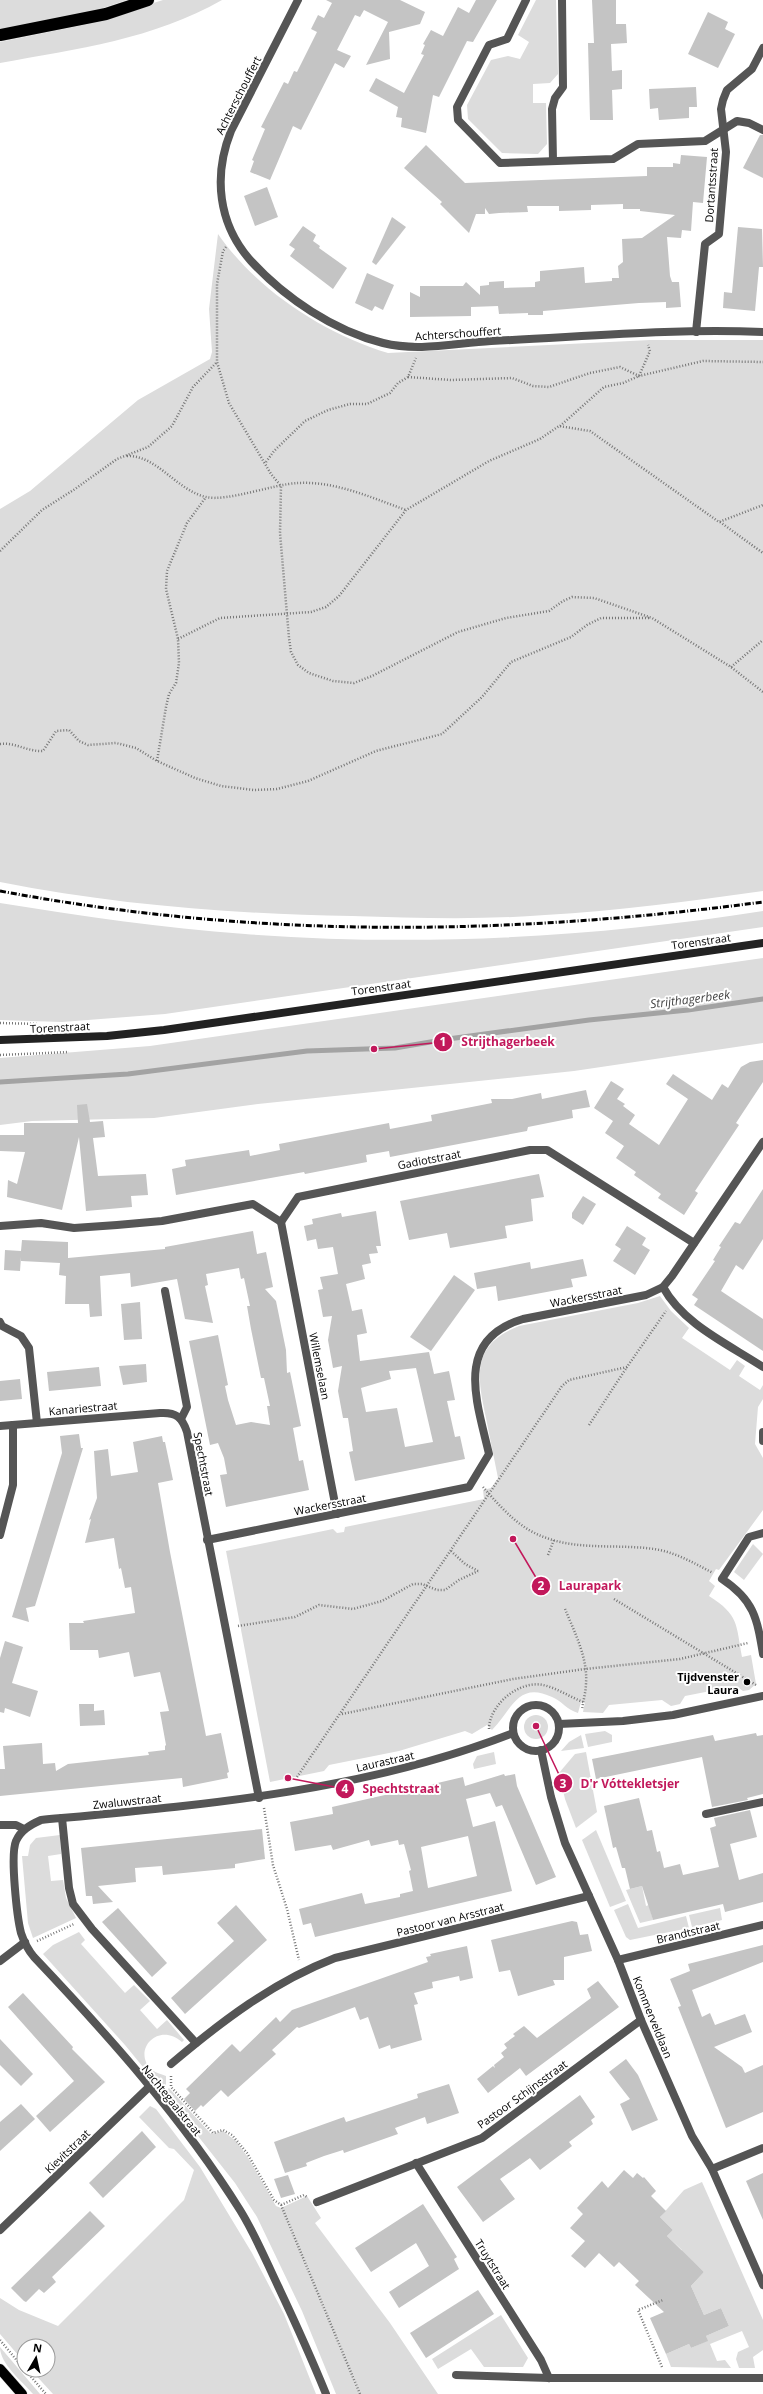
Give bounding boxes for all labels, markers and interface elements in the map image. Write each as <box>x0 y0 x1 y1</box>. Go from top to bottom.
street label: Achterschouffert <box>212 53 264 137</box>
street label: Dortantsstraat <box>701 147 721 223</box>
street label: Achterschouffert <box>414 323 502 343</box>
street label: Torenstraat <box>670 929 732 953</box>
street label: Torenstraat <box>350 975 412 999</box>
water label: Strijthagerbeek <box>649 986 732 1012</box>
street label: Torenstraat <box>30 1018 90 1036</box>
callout: Strijthagerbeek <box>433 1030 563 1054</box>
text: 1 <box>440 1033 446 1050</box>
text: Strijthagerbeek <box>461 1033 555 1050</box>
street label: Gadiotstraat <box>396 1146 462 1172</box>
street label: Wackersstraat <box>549 1282 623 1310</box>
street label: Willemselaan <box>306 1331 334 1401</box>
street label: Kanariestraat <box>48 1398 118 1418</box>
street label: Spechtstraat <box>190 1431 218 1497</box>
street label: Wackersstraat <box>293 1490 367 1518</box>
callout: Laurapark <box>531 1574 629 1598</box>
text: 2 <box>538 1577 545 1594</box>
text: Laurapark <box>559 1577 622 1594</box>
place label: Tijdvenster Laura <box>677 1669 739 1697</box>
marker: Tijdvenster Laura <box>742 1677 752 1687</box>
street label: Laurastraat <box>355 1747 416 1775</box>
callout: D'r Vóttekletsjer <box>553 1771 688 1795</box>
text: 3 <box>560 1775 567 1792</box>
text: D'r Vóttekletsjer <box>581 1775 680 1792</box>
callout: Spechtstraat <box>335 1777 448 1801</box>
text: 4 <box>342 1780 349 1797</box>
text: Spechtstraat <box>363 1780 439 1797</box>
street label: Zwaluwstraat <box>92 1790 162 1812</box>
street label: Pastoor van Arsstraat <box>395 1898 505 1940</box>
street label: Brandtstraat <box>655 1917 721 1947</box>
street label: Kommerveldlaan <box>630 1974 676 2060</box>
street label: Pastoor Schijnsstraat <box>474 2056 570 2132</box>
street label: Nachtegaalstraat <box>139 2061 205 2139</box>
street label: Kievitstraat <box>41 2126 93 2176</box>
street label: Truytstraat <box>472 2236 514 2292</box>
north arrow <box>16 2338 56 2378</box>
text: N <box>32 2340 43 2356</box>

